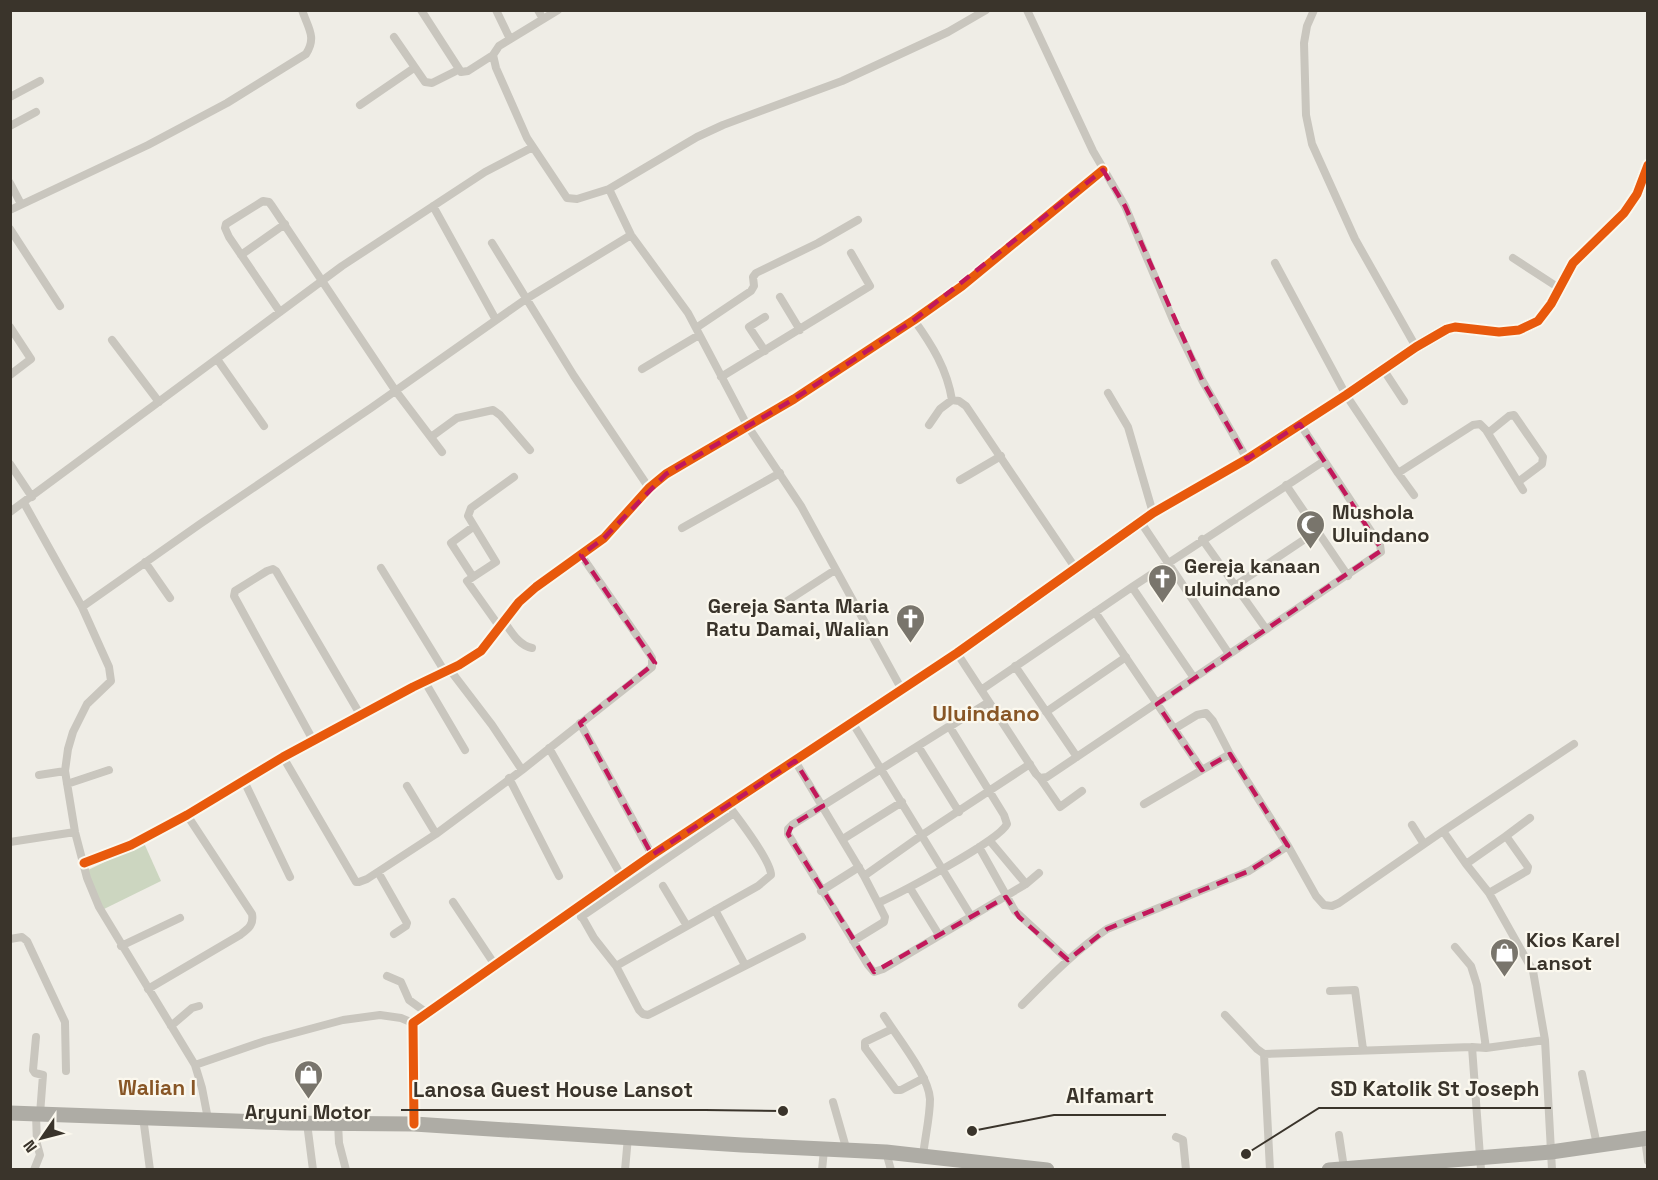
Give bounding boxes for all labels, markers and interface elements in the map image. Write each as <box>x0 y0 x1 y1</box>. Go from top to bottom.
place label: Mushola Uluindano <box>1332 499 1430 548</box>
mosque icon: Mushola Uluindano <box>1295 508 1327 550</box>
place label: Gereja kanaan uluindano <box>1184 553 1320 602</box>
church icon: Gereja kanaan uluindano <box>1147 562 1179 604</box>
place label: Gereja Santa Maria Ratu Damai, Walian <box>706 593 889 642</box>
church icon: Gereja Santa Maria Ratu Damai, Walian <box>894 602 926 644</box>
district label: Uluindano <box>932 699 1040 727</box>
place label: Kios Karel Lansot <box>1526 927 1620 976</box>
shop icon: Kios Karel Lansot <box>1489 936 1521 978</box>
shop icon: Aryuni Motor <box>292 1058 324 1100</box>
callout: SD Katolik St Joseph <box>1319 1069 1551 1108</box>
callout: Lanosa Guest House Lansot <box>401 1071 705 1110</box>
district label: Walian I <box>118 1074 196 1101</box>
text: SD Katolik St Joseph <box>1331 1075 1539 1102</box>
text: Lanosa Guest House Lansot <box>413 1076 693 1103</box>
callout: Alfamart <box>1054 1076 1166 1115</box>
text: Alfamart <box>1066 1082 1154 1109</box>
place label: Aryuni Motor <box>245 1099 371 1125</box>
north arrow <box>12 1108 72 1168</box>
text: N <box>18 1136 42 1157</box>

